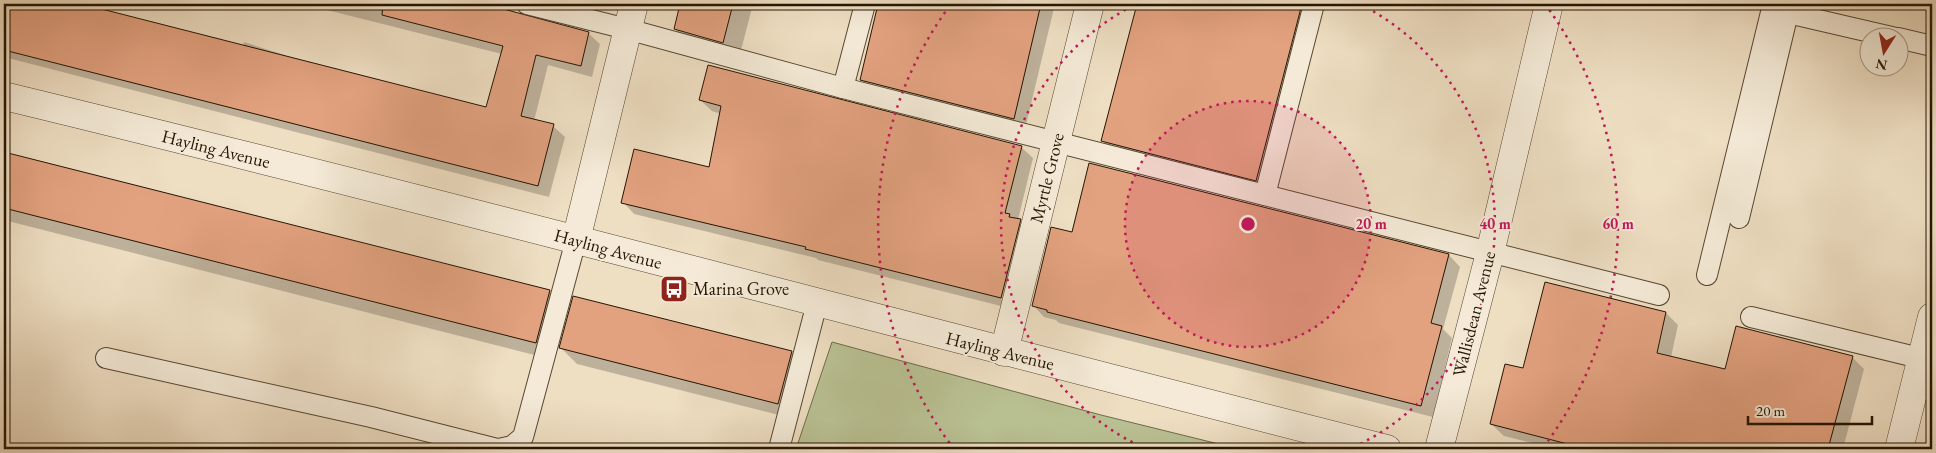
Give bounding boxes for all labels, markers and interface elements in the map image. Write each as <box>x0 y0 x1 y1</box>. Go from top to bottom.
north arrow <box>1858 28 1908 78</box>
text: N <box>1874 55 1889 75</box>
street label: Hayling Avenue <box>160 124 273 173</box>
street label: Myrtle Grove <box>1024 130 1069 225</box>
text: 20 m <box>1355 214 1387 233</box>
text: 40 m <box>1479 214 1511 233</box>
text: 60 m <box>1602 214 1634 233</box>
centre of rings <box>1239 215 1257 233</box>
street label: Hayling Avenue <box>552 223 665 274</box>
street label: Wallisdean Avenue <box>1447 249 1500 379</box>
bus stop icon: Marina Grove <box>659 274 689 304</box>
place label: Marina Grove <box>693 277 789 300</box>
street label: Hayling Avenue <box>944 326 1057 375</box>
scale bar <box>1748 393 1872 425</box>
text: 20 m <box>1756 401 1785 420</box>

